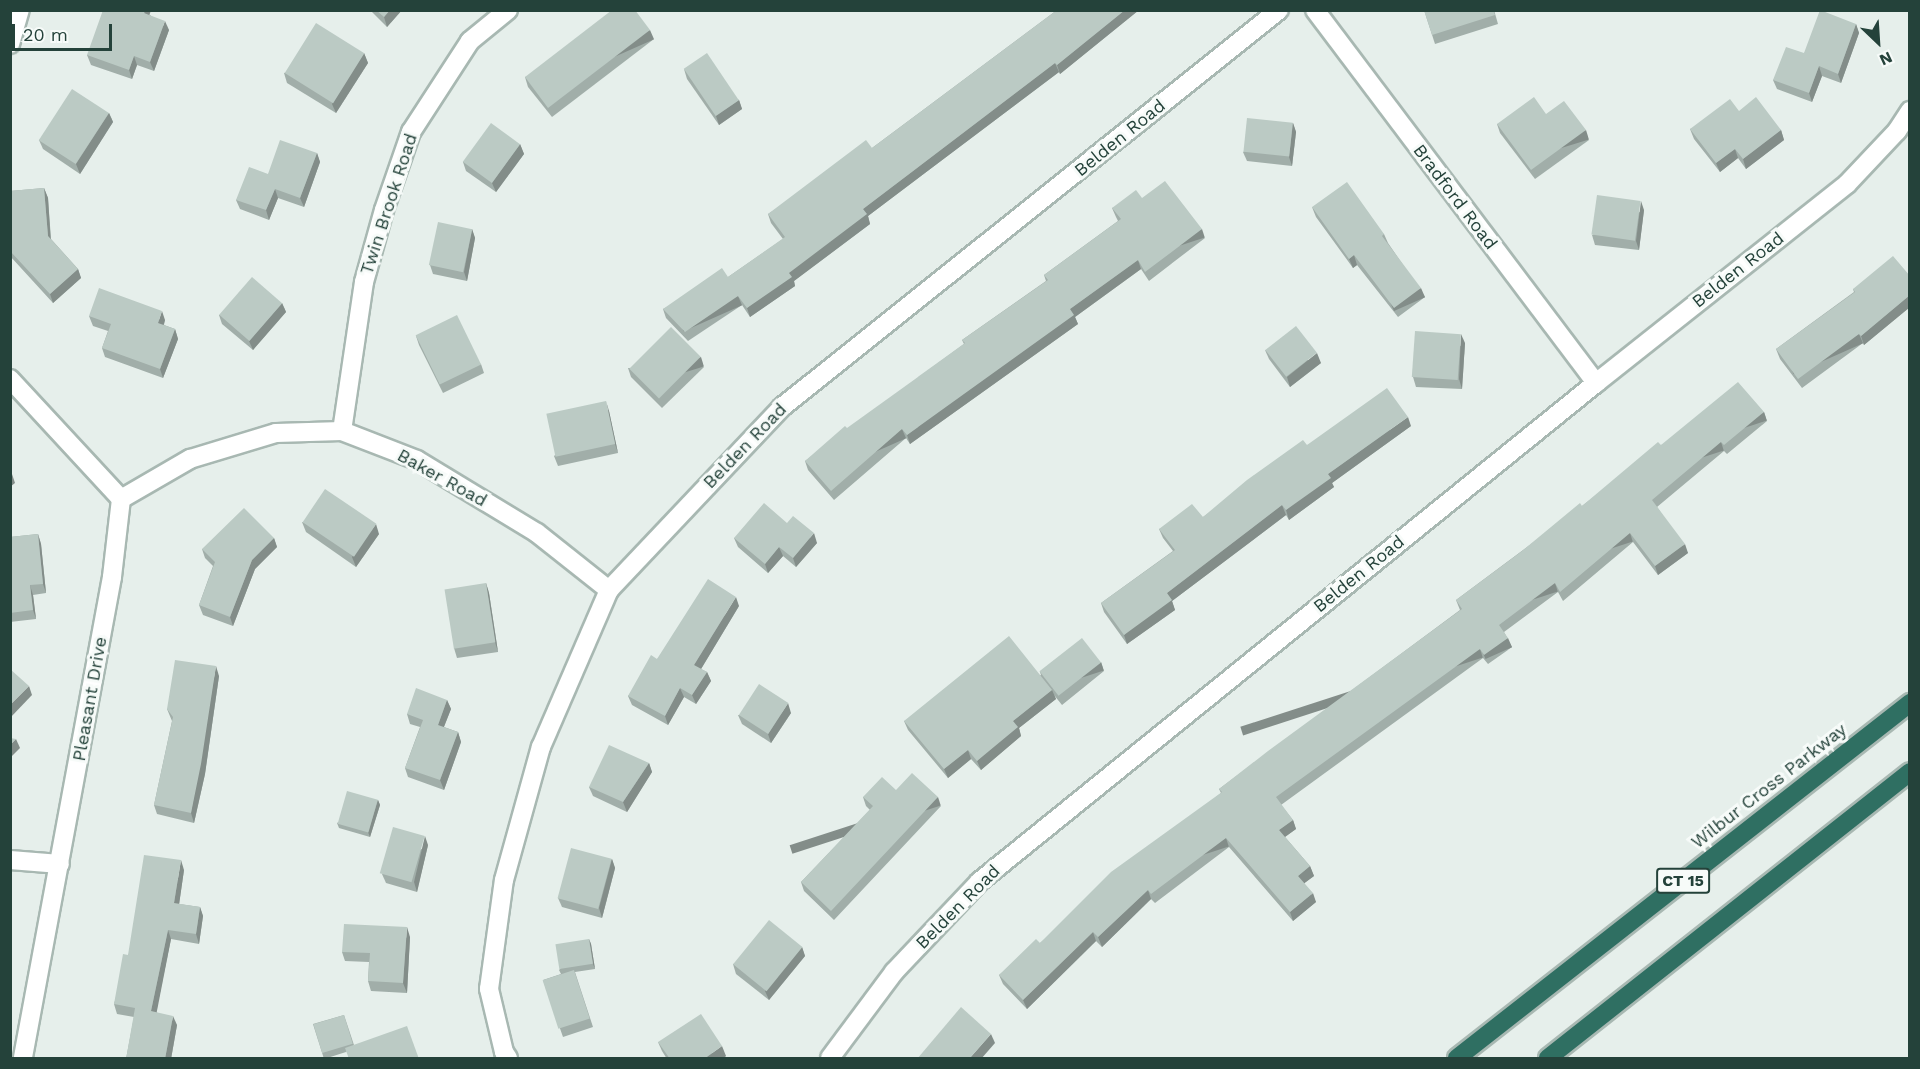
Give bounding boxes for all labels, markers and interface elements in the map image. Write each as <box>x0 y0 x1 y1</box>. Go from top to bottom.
scale bar <box>15 12 116 50</box>
north arrow <box>1848 12 1908 72</box>
text: 20 m <box>23 24 68 45</box>
text: N <box>1876 48 1895 70</box>
street label: Belden Road <box>1070 95 1170 181</box>
street label: Twin Brook Road <box>356 131 422 277</box>
street label: Bradford Road <box>1408 140 1502 254</box>
street label: Belden Road <box>1688 227 1788 313</box>
street label: Belden Road <box>699 399 791 493</box>
street label: Baker Road <box>393 444 491 512</box>
street label: Belden Road <box>1309 531 1409 617</box>
street label: Pleasant Drive <box>68 635 112 763</box>
street label: Wilbur Cross Parkway <box>1687 719 1851 853</box>
street label: Belden Road <box>911 860 1005 954</box>
road number: CT 15 <box>1654 868 1712 894</box>

